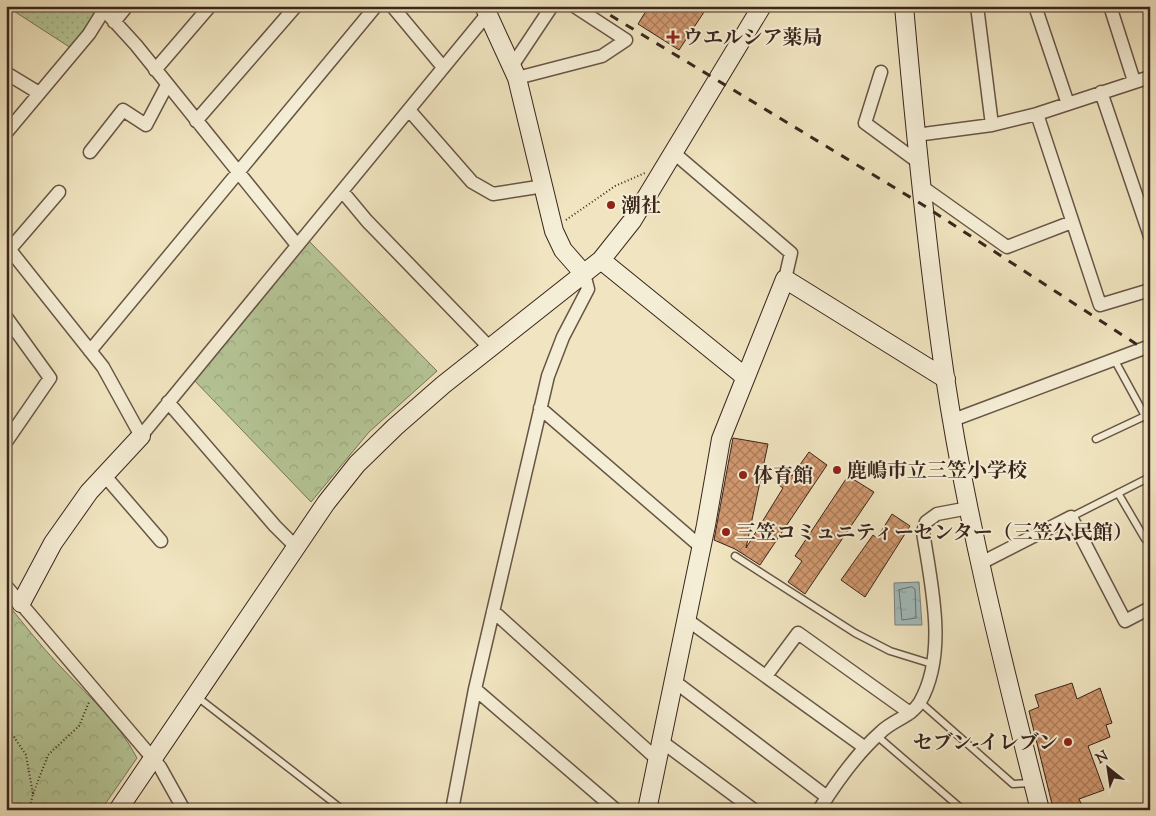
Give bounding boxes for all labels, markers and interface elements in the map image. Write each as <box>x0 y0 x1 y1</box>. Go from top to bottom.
place label: ウエルシア薬局 <box>683 25 823 54</box>
marker: ウエルシア薬局 <box>667 31 679 43</box>
place label: 潮社 <box>621 193 661 222</box>
marker: 潮社 <box>605 199 617 211</box>
place label: 鹿嶋市立三笠小学校 <box>847 458 1027 487</box>
place label: 体育館 <box>753 463 813 492</box>
marker: 鹿嶋市立三笠小学校 <box>831 464 843 476</box>
marker: 体育館 <box>737 469 749 481</box>
place label: 三笠コミュニティーセンター（三笠公民館） <box>736 520 1133 549</box>
marker: 三笠コミュニティーセンター（三笠公民館） <box>720 526 732 538</box>
place label: セブン-イレブン <box>913 730 1058 759</box>
marker: セブン-イレブン <box>1062 736 1074 748</box>
north arrow <box>1084 744 1134 794</box>
text: N <box>1093 747 1112 770</box>

